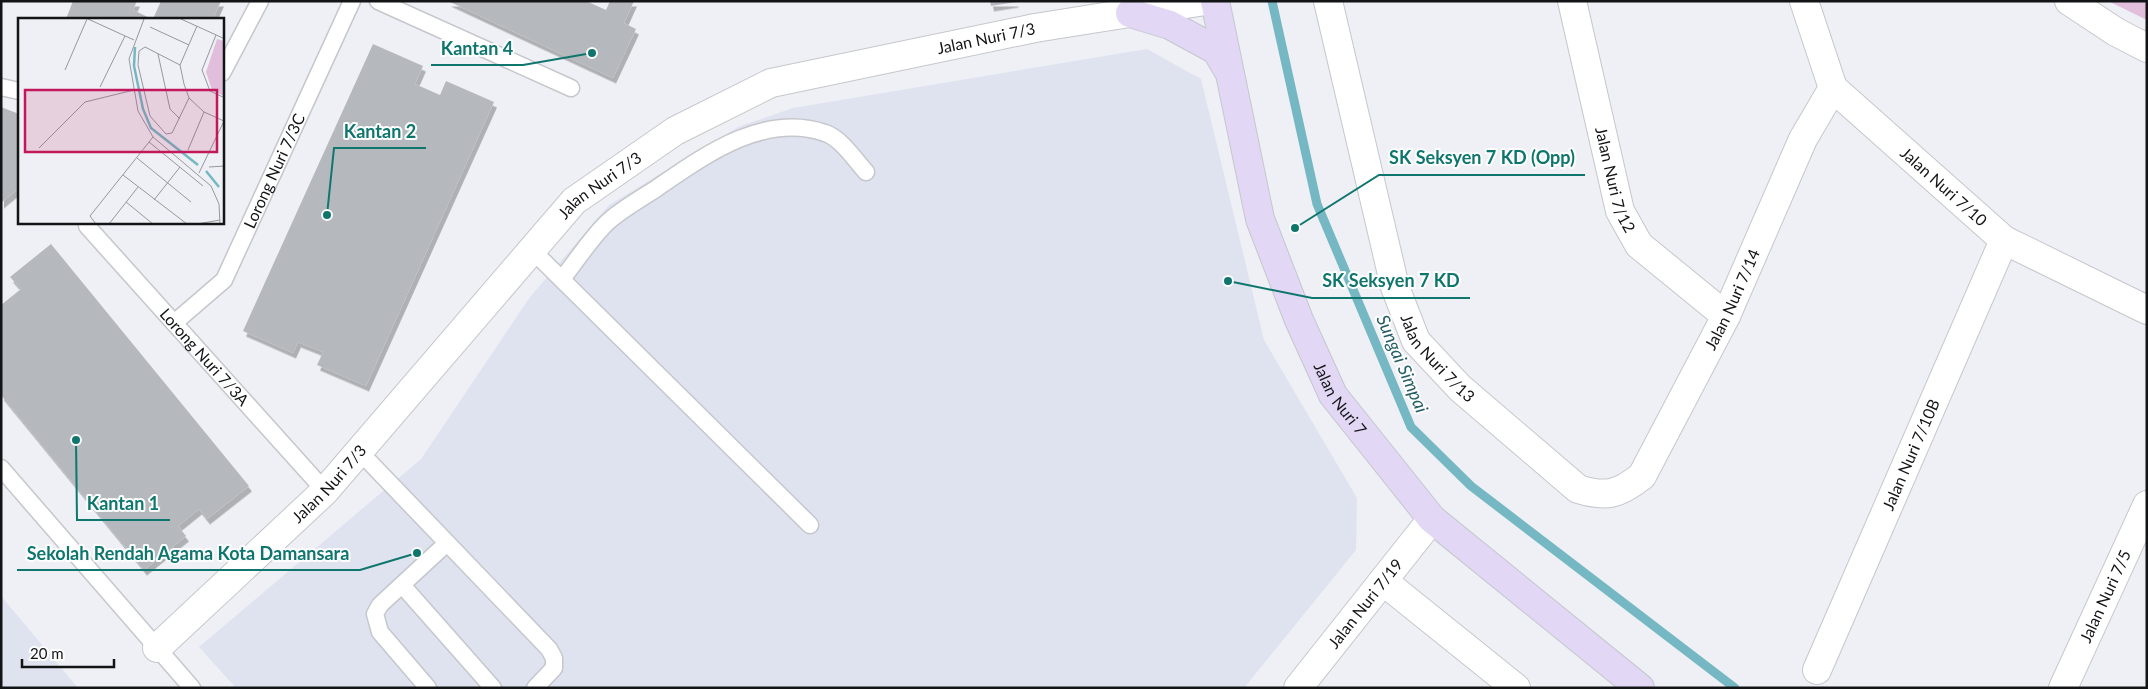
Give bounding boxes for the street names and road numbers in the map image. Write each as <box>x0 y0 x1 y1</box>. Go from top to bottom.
street label: Jalan Nuri 7/3 <box>935 18 1037 57</box>
street label: Lorong Nuri 7/3C <box>239 110 308 231</box>
street label: Jalan Nuri 7/12 <box>1592 125 1640 236</box>
street label: Jalan Nuri 7/10 <box>1897 143 1991 229</box>
street label: Jalan Nuri 7/3 <box>553 147 645 222</box>
street label: Jalan Nuri 7/14 <box>1700 246 1763 353</box>
street label: Lorong Nuri 7/3A <box>156 304 254 409</box>
street label: Jalan Nuri 7/13 <box>1397 311 1479 406</box>
street label: Jalan Nuri 7 <box>1310 359 1371 438</box>
street label: Jalan Nuri 7/10B <box>1878 396 1943 513</box>
street label: Jalan Nuri 7/3 <box>288 441 370 526</box>
street label: Jalan Nuri 7/5 <box>2075 547 2134 645</box>
street label: Jalan Nuri 7/19 <box>1323 554 1406 652</box>

